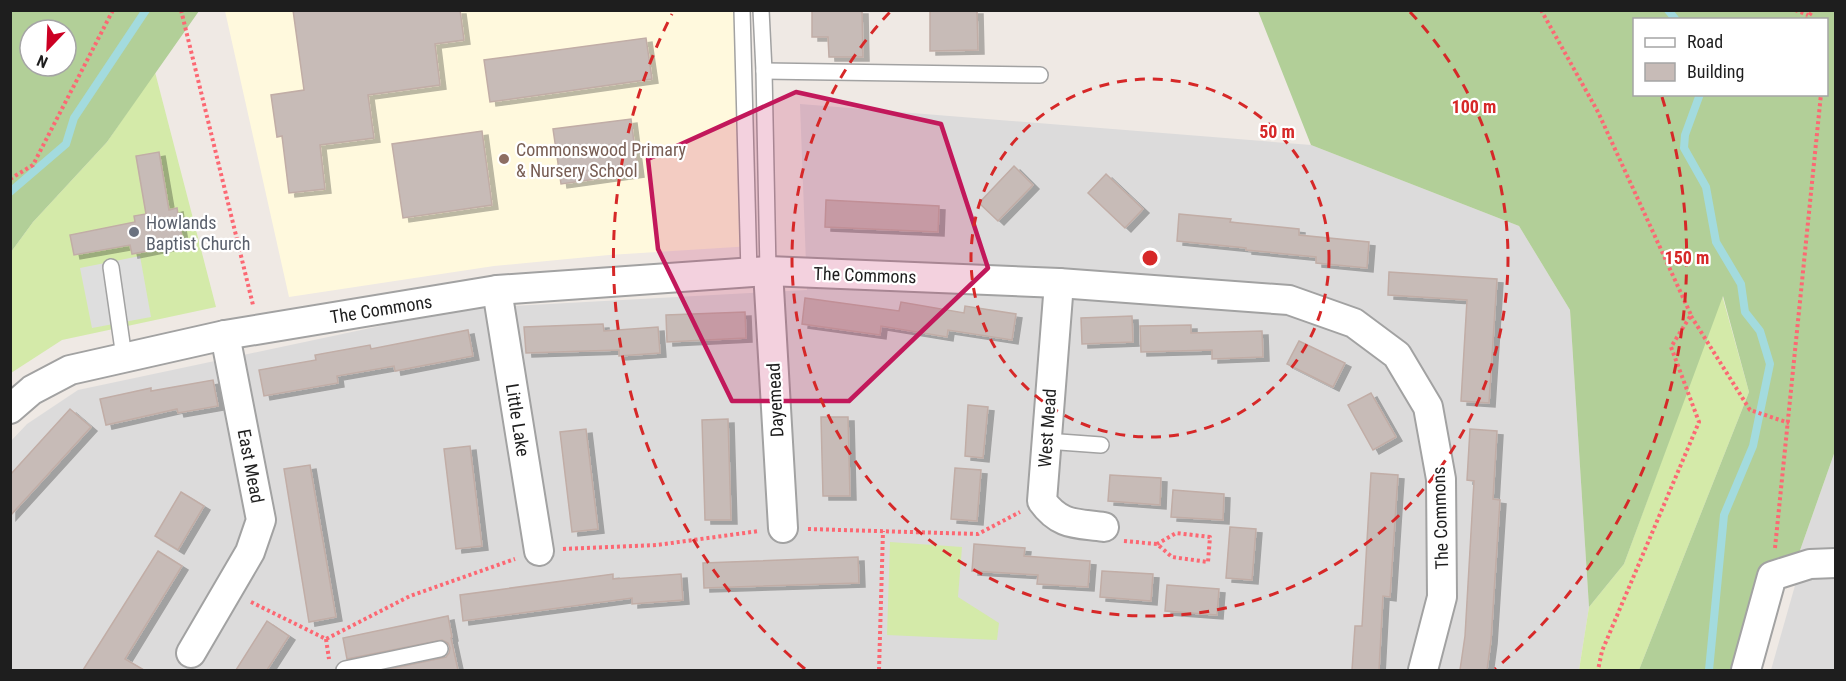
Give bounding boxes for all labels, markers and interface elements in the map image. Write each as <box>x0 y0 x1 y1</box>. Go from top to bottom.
north arrow <box>18 18 78 78</box>
legend <box>1633 18 1828 96</box>
text: Road <box>1687 31 1723 52</box>
text: N <box>34 51 51 72</box>
text: Building <box>1687 61 1744 82</box>
text: 100 m <box>1452 96 1496 117</box>
text: 50 m <box>1259 121 1295 142</box>
place label: Commonswood Primary & Nursery School <box>516 139 687 181</box>
marker: Commonswood Primary & Nursery School <box>497 152 511 166</box>
place label: Howlands Baptist Church <box>146 212 250 254</box>
marker: Howlands Baptist Church <box>127 225 141 239</box>
text: 150 m <box>1665 247 1709 268</box>
centre of rings <box>1140 248 1160 268</box>
street label: The Commons <box>813 263 917 287</box>
street label: The Commons <box>329 291 433 327</box>
street label: Dayemead <box>763 362 787 438</box>
street label: Little Lake <box>502 382 534 458</box>
street label: West Mead <box>1034 388 1060 468</box>
street label: East Mead <box>234 427 268 505</box>
street label: The Commons <box>1428 466 1452 570</box>

